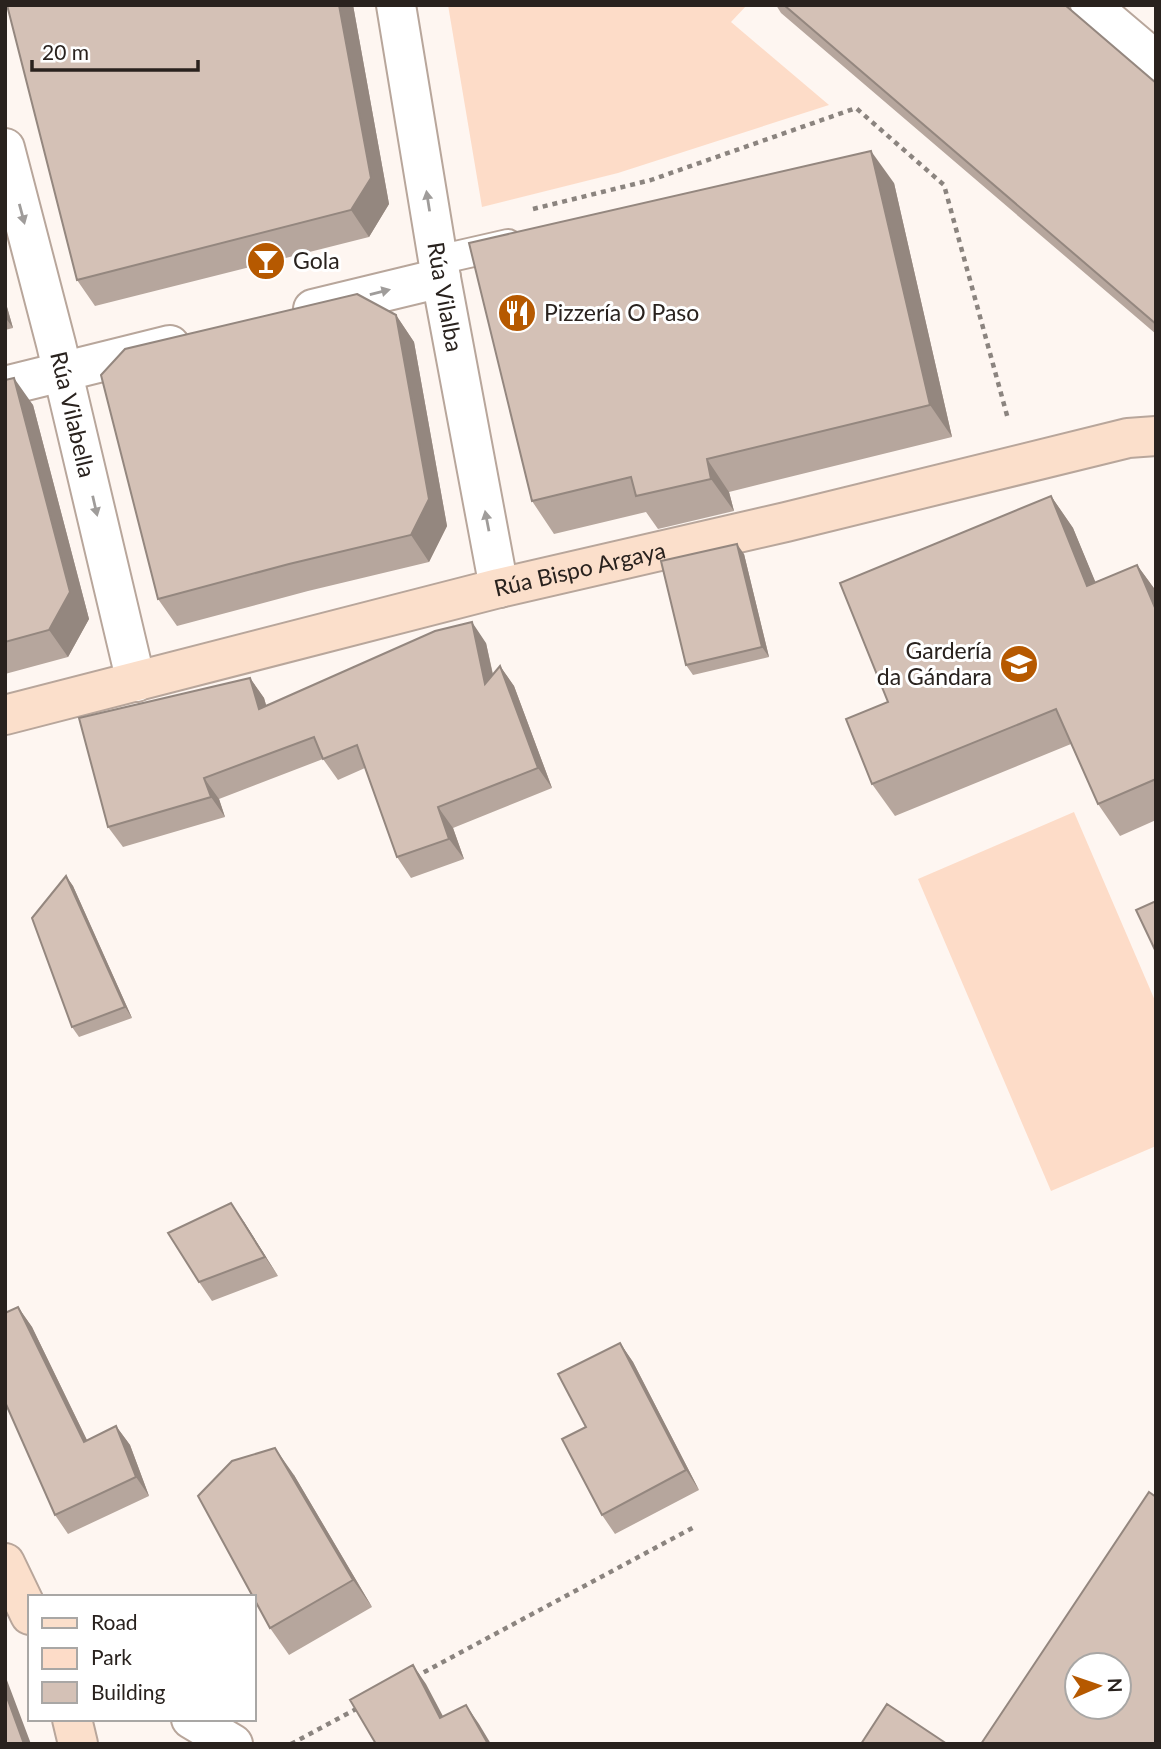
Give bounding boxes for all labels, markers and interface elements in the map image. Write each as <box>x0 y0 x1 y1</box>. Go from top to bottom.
scale bar <box>32 28 198 72</box>
text: 20 m <box>42 39 89 64</box>
one-way arrow <box>422 189 433 211</box>
one-way arrow <box>17 203 28 225</box>
bar icon: Gola <box>245 240 287 282</box>
street label: Rúa Vilalba <box>422 240 470 354</box>
place label: Gola <box>293 246 340 274</box>
one-way arrow <box>370 286 392 297</box>
restaurant icon: Pizzería O Paso <box>496 292 538 334</box>
place label: Pizzería O Paso <box>544 298 699 326</box>
street label: Rúa Vilabella <box>45 348 102 480</box>
one-way arrow <box>90 495 101 517</box>
one-way arrow <box>481 510 492 532</box>
street label: Rúa Bispo Argaya <box>491 535 668 602</box>
place label: Gardería da Gándara <box>877 636 992 690</box>
school or university icon: Gardería da Gándara <box>998 643 1040 685</box>
legend <box>28 1595 256 1721</box>
text: Road <box>91 1609 138 1634</box>
text: Park <box>91 1644 132 1669</box>
north arrow <box>1063 1651 1133 1721</box>
text: N <box>1104 1678 1127 1693</box>
text: Building <box>91 1679 166 1704</box>

